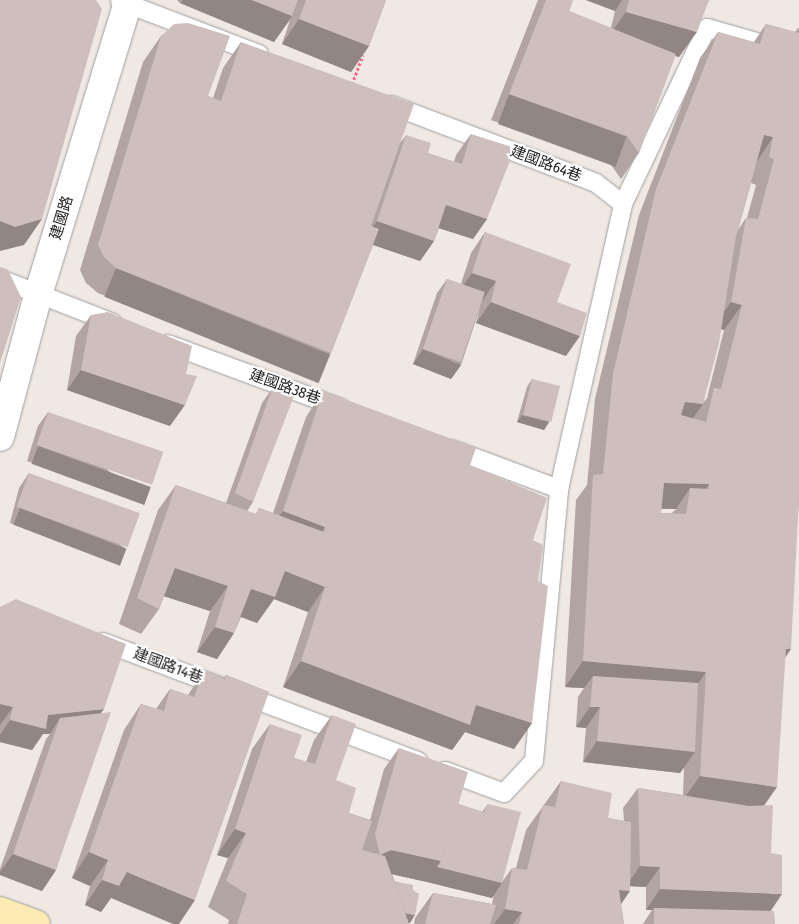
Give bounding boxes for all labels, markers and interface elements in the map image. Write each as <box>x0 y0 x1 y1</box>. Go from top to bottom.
street label: 建國路64巷 <box>508 142 584 186</box>
street label: 建國路 <box>47 194 77 242</box>
street label: 建國路38巷 <box>247 366 323 408</box>
street label: 建國路14巷 <box>131 644 205 688</box>

